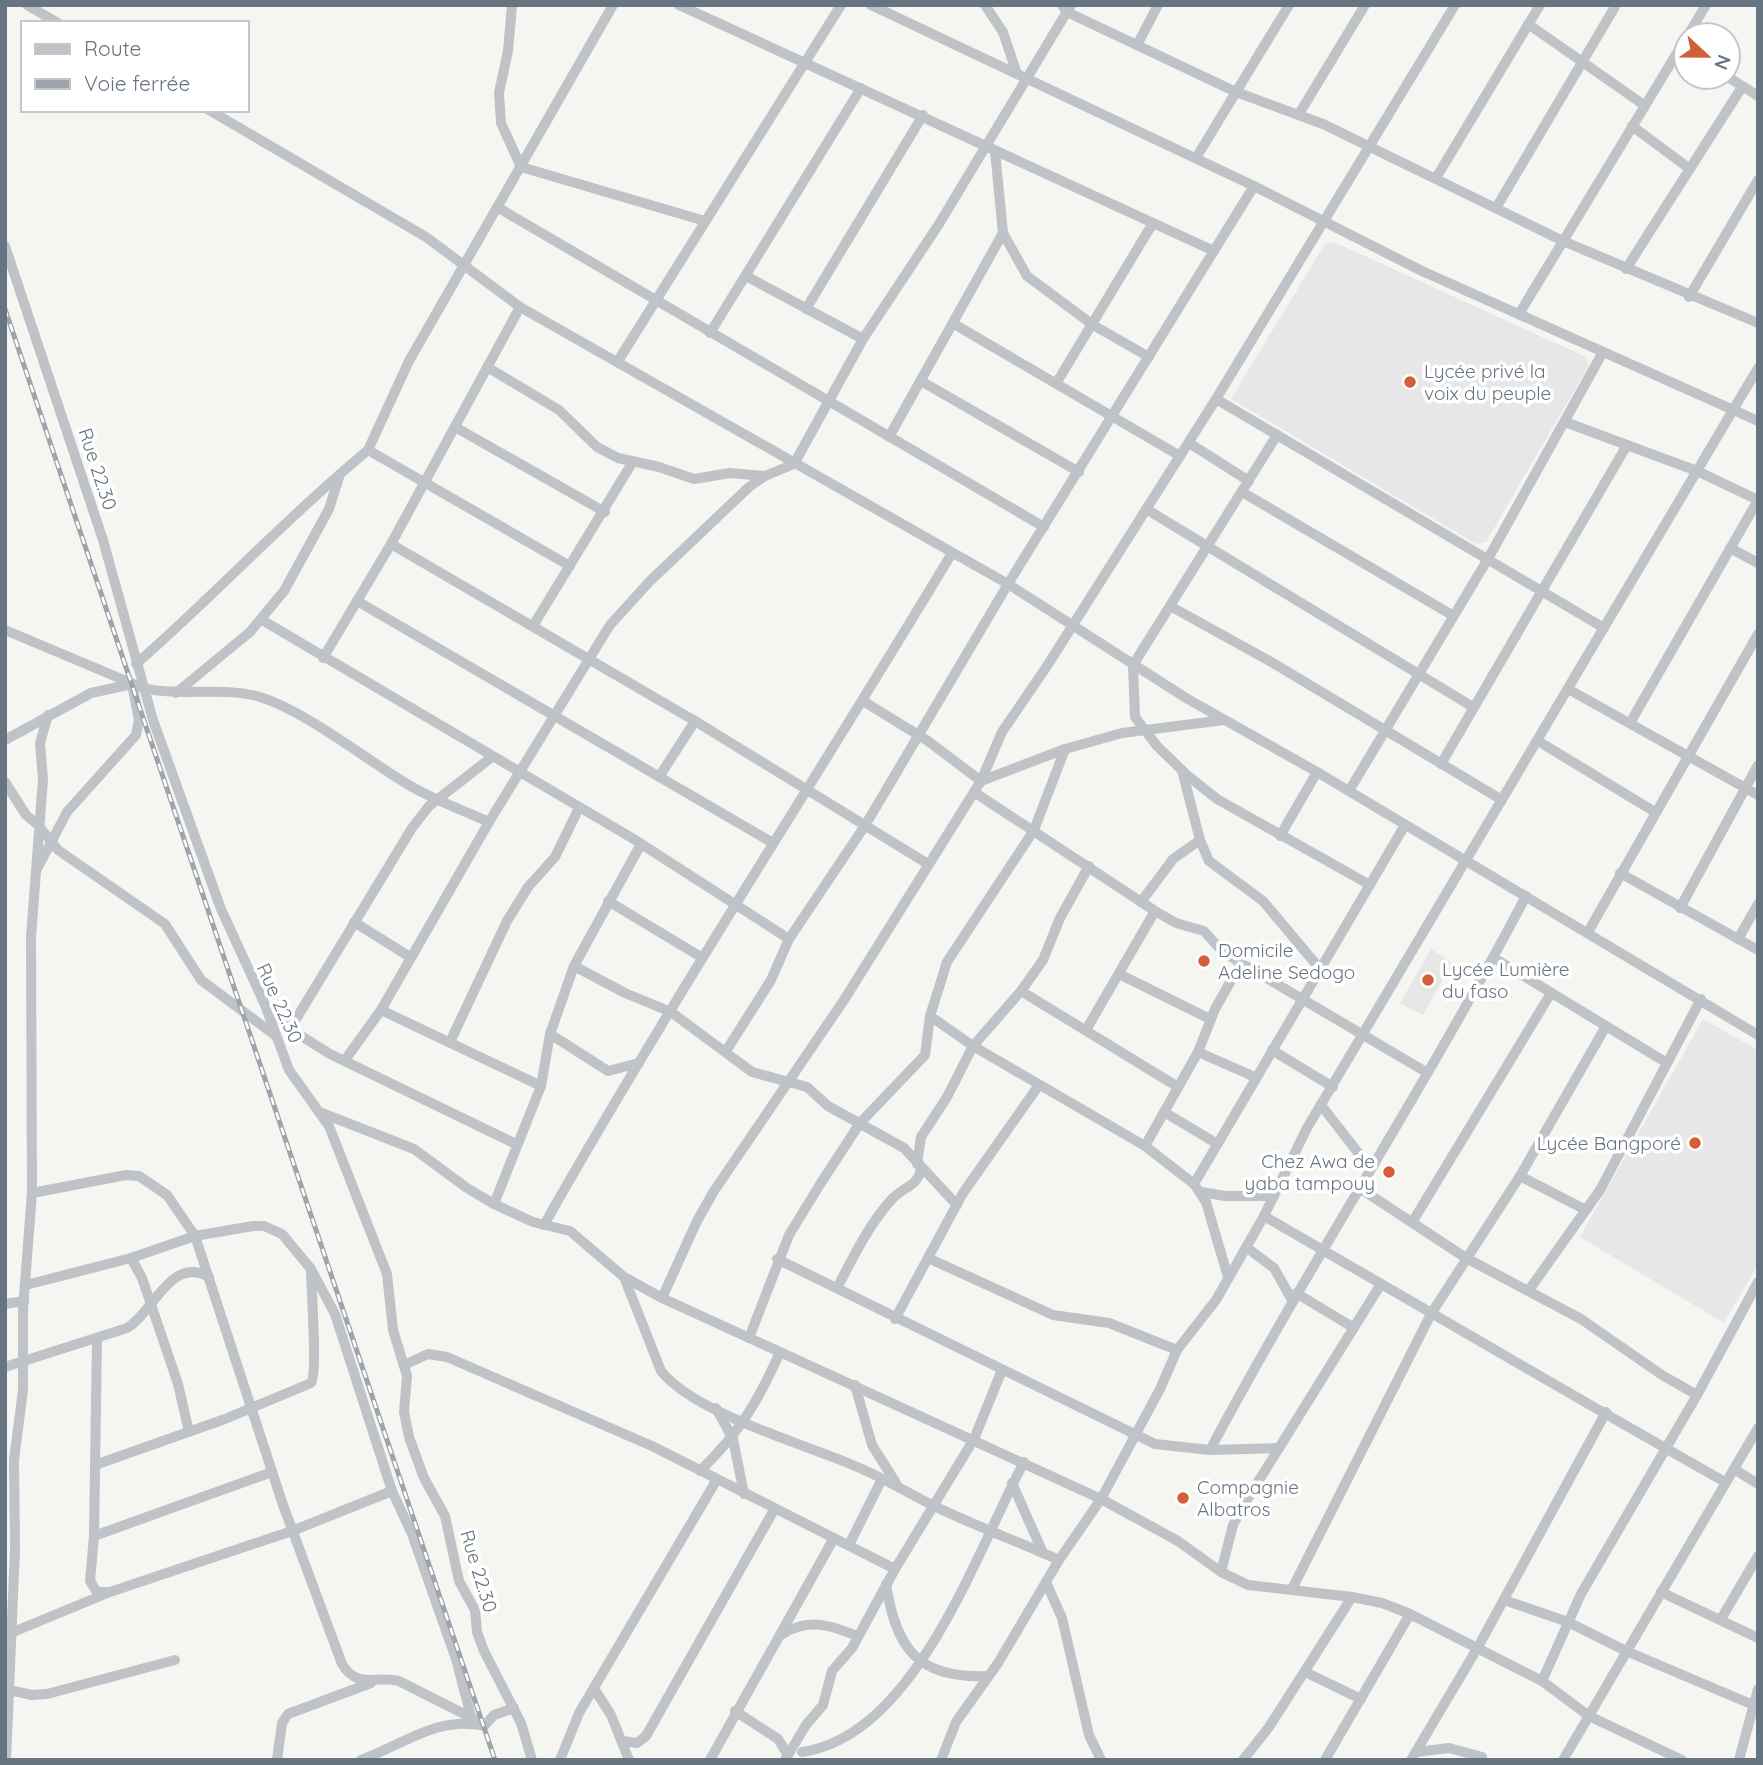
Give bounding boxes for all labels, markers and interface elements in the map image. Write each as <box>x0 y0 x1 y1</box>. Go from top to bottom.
legend <box>21 21 248 112</box>
north arrow <box>1672 21 1742 91</box>
text: Route <box>84 35 141 61</box>
text: N <box>1709 51 1737 73</box>
text: Voie ferrée <box>84 70 190 96</box>
place label: Lycée privé la voix du peuple <box>1424 359 1551 405</box>
marker: Lycée privé la voix du peuple <box>1402 374 1418 390</box>
street label: Rue 22.30 <box>73 425 123 513</box>
place label: Domicile Adeline Sedogo <box>1218 938 1355 984</box>
marker: Domicile Adeline Sedogo <box>1196 953 1212 969</box>
place label: Lycée Lumière du faso <box>1442 957 1570 1003</box>
street label: Rue 22.30 <box>252 959 308 1047</box>
marker: Lycée Lumière du faso <box>1420 972 1436 988</box>
place label: Lycée Bangporé <box>1537 1131 1681 1155</box>
marker: Lycée Bangporé <box>1687 1135 1703 1151</box>
place label: Chez Awa de yaba tampouy <box>1245 1149 1375 1195</box>
marker: Chez Awa de yaba tampouy <box>1381 1164 1397 1180</box>
place label: Compagnie Albatros <box>1197 1475 1299 1521</box>
marker: Compagnie Albatros <box>1175 1490 1191 1506</box>
street label: Rue 22.30 <box>455 1527 503 1615</box>

